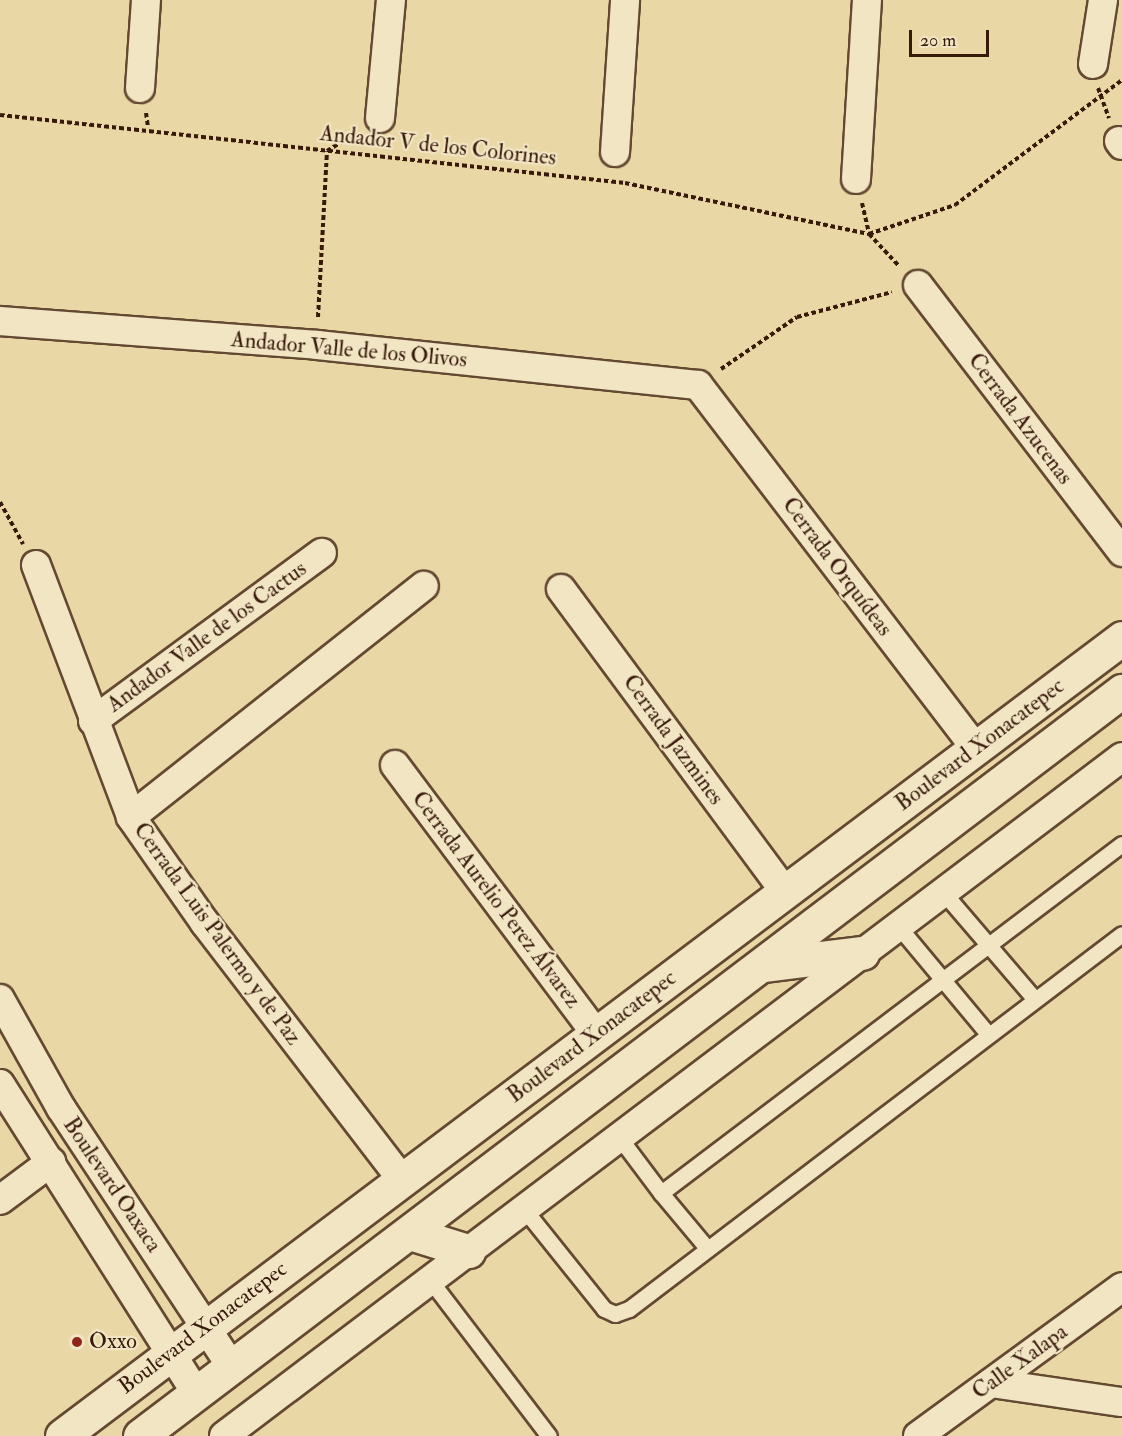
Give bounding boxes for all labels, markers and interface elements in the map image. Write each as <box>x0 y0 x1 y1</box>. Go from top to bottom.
scale bar <box>912 18 992 56</box>
text: 20 m <box>920 29 956 52</box>
street label: Andador V de los Colorines <box>319 120 557 172</box>
street label: Andador Valle de los Olivos <box>230 327 468 373</box>
street label: Cerrada Azucenas <box>962 348 1078 490</box>
street label: Cerrada Orquídeas <box>776 493 898 641</box>
street label: Andador Valle de los Cactus <box>102 556 312 718</box>
street label: Cerrada Jazmines <box>617 670 729 810</box>
street label: Boulevard Xonacatepec <box>891 673 1069 817</box>
street label: Cerrada Aurelio Perez Álvarez <box>406 786 586 1014</box>
street label: Cerrada Luis Palermo y de Paz <box>128 818 306 1050</box>
street label: Boulevard Xonacatepec <box>503 965 681 1109</box>
street label: Boulevard Oaxaca <box>57 1113 167 1257</box>
street label: Boulevard Xonacatepec <box>114 1256 292 1400</box>
street label: Calle Xalapa <box>967 1319 1073 1405</box>
place label: Oxxo <box>89 1329 137 1355</box>
marker: Oxxo <box>70 1335 84 1349</box>

